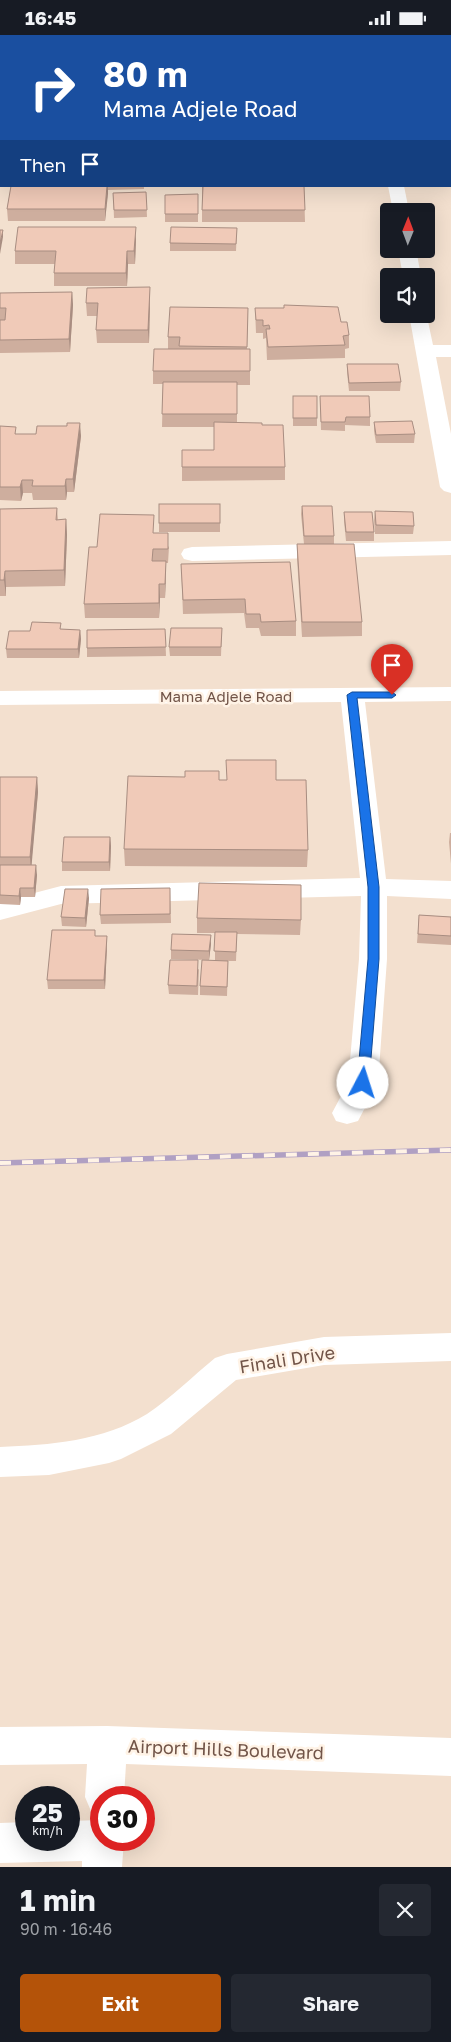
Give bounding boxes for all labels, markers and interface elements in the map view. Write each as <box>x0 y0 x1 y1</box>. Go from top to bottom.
text: 16:45 <box>25 6 76 29</box>
text: 80 m <box>103 53 188 95</box>
icon: right <box>20 55 85 120</box>
text: Mama Adjele Road <box>103 95 297 122</box>
icon: arrive <box>76 150 104 178</box>
text: Then <box>20 153 66 176</box>
north arrow <box>380 203 435 257</box>
map controls <box>380 203 435 323</box>
button: sound <box>380 268 435 323</box>
pin <box>371 644 413 695</box>
icon: arrive <box>378 651 406 679</box>
street label: Mama Adjele Road <box>160 687 292 705</box>
position arrow <box>336 1056 388 1108</box>
street label: Finali Drive <box>238 1341 336 1377</box>
street label: Airport Hills Boulevard <box>128 1735 324 1763</box>
speed limit sign: 30 <box>90 1786 155 1851</box>
text: 25 <box>32 1797 63 1828</box>
text: km/h <box>32 1823 63 1838</box>
text: 1 min <box>20 1882 96 1918</box>
button: close <box>379 1884 431 1936</box>
text: 90 m · 16:46 <box>20 1919 112 1939</box>
button: Exit <box>20 1974 221 2032</box>
button: Share <box>231 1974 431 2032</box>

